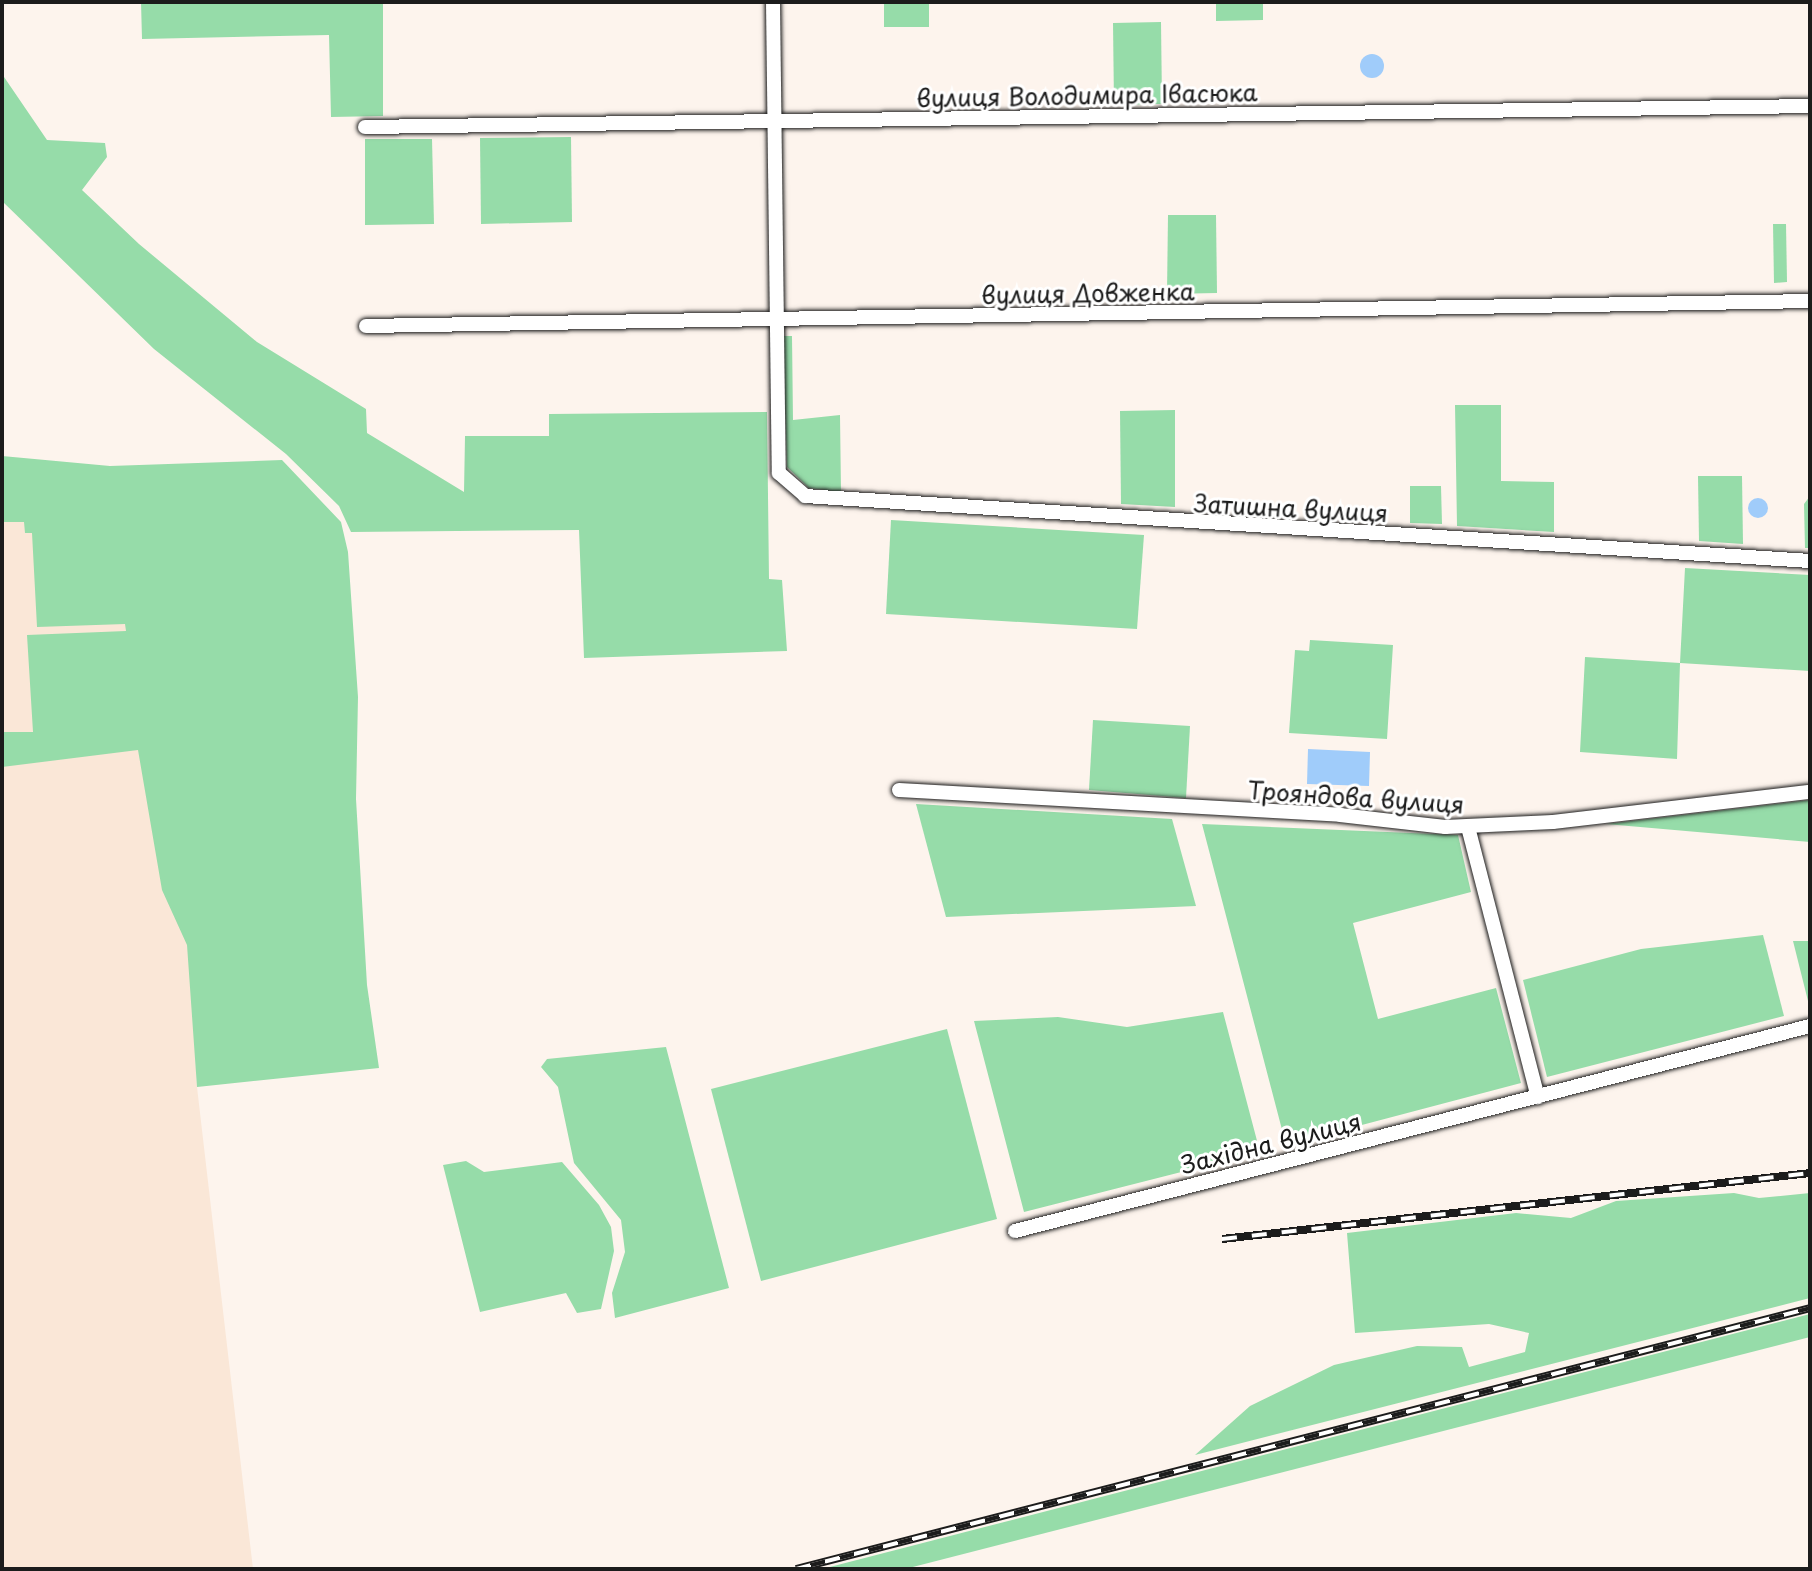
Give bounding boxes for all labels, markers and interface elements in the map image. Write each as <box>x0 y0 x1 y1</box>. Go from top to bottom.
street label: вулиця Володимира Івасюка <box>916 78 1258 112</box>
street label: вулиця Довженка <box>981 277 1195 309</box>
street label: Затишна вулиця <box>1193 489 1389 527</box>
street label: Трояндова вулиця <box>1246 775 1466 819</box>
street label: Західна вулиця <box>1177 1107 1365 1179</box>

